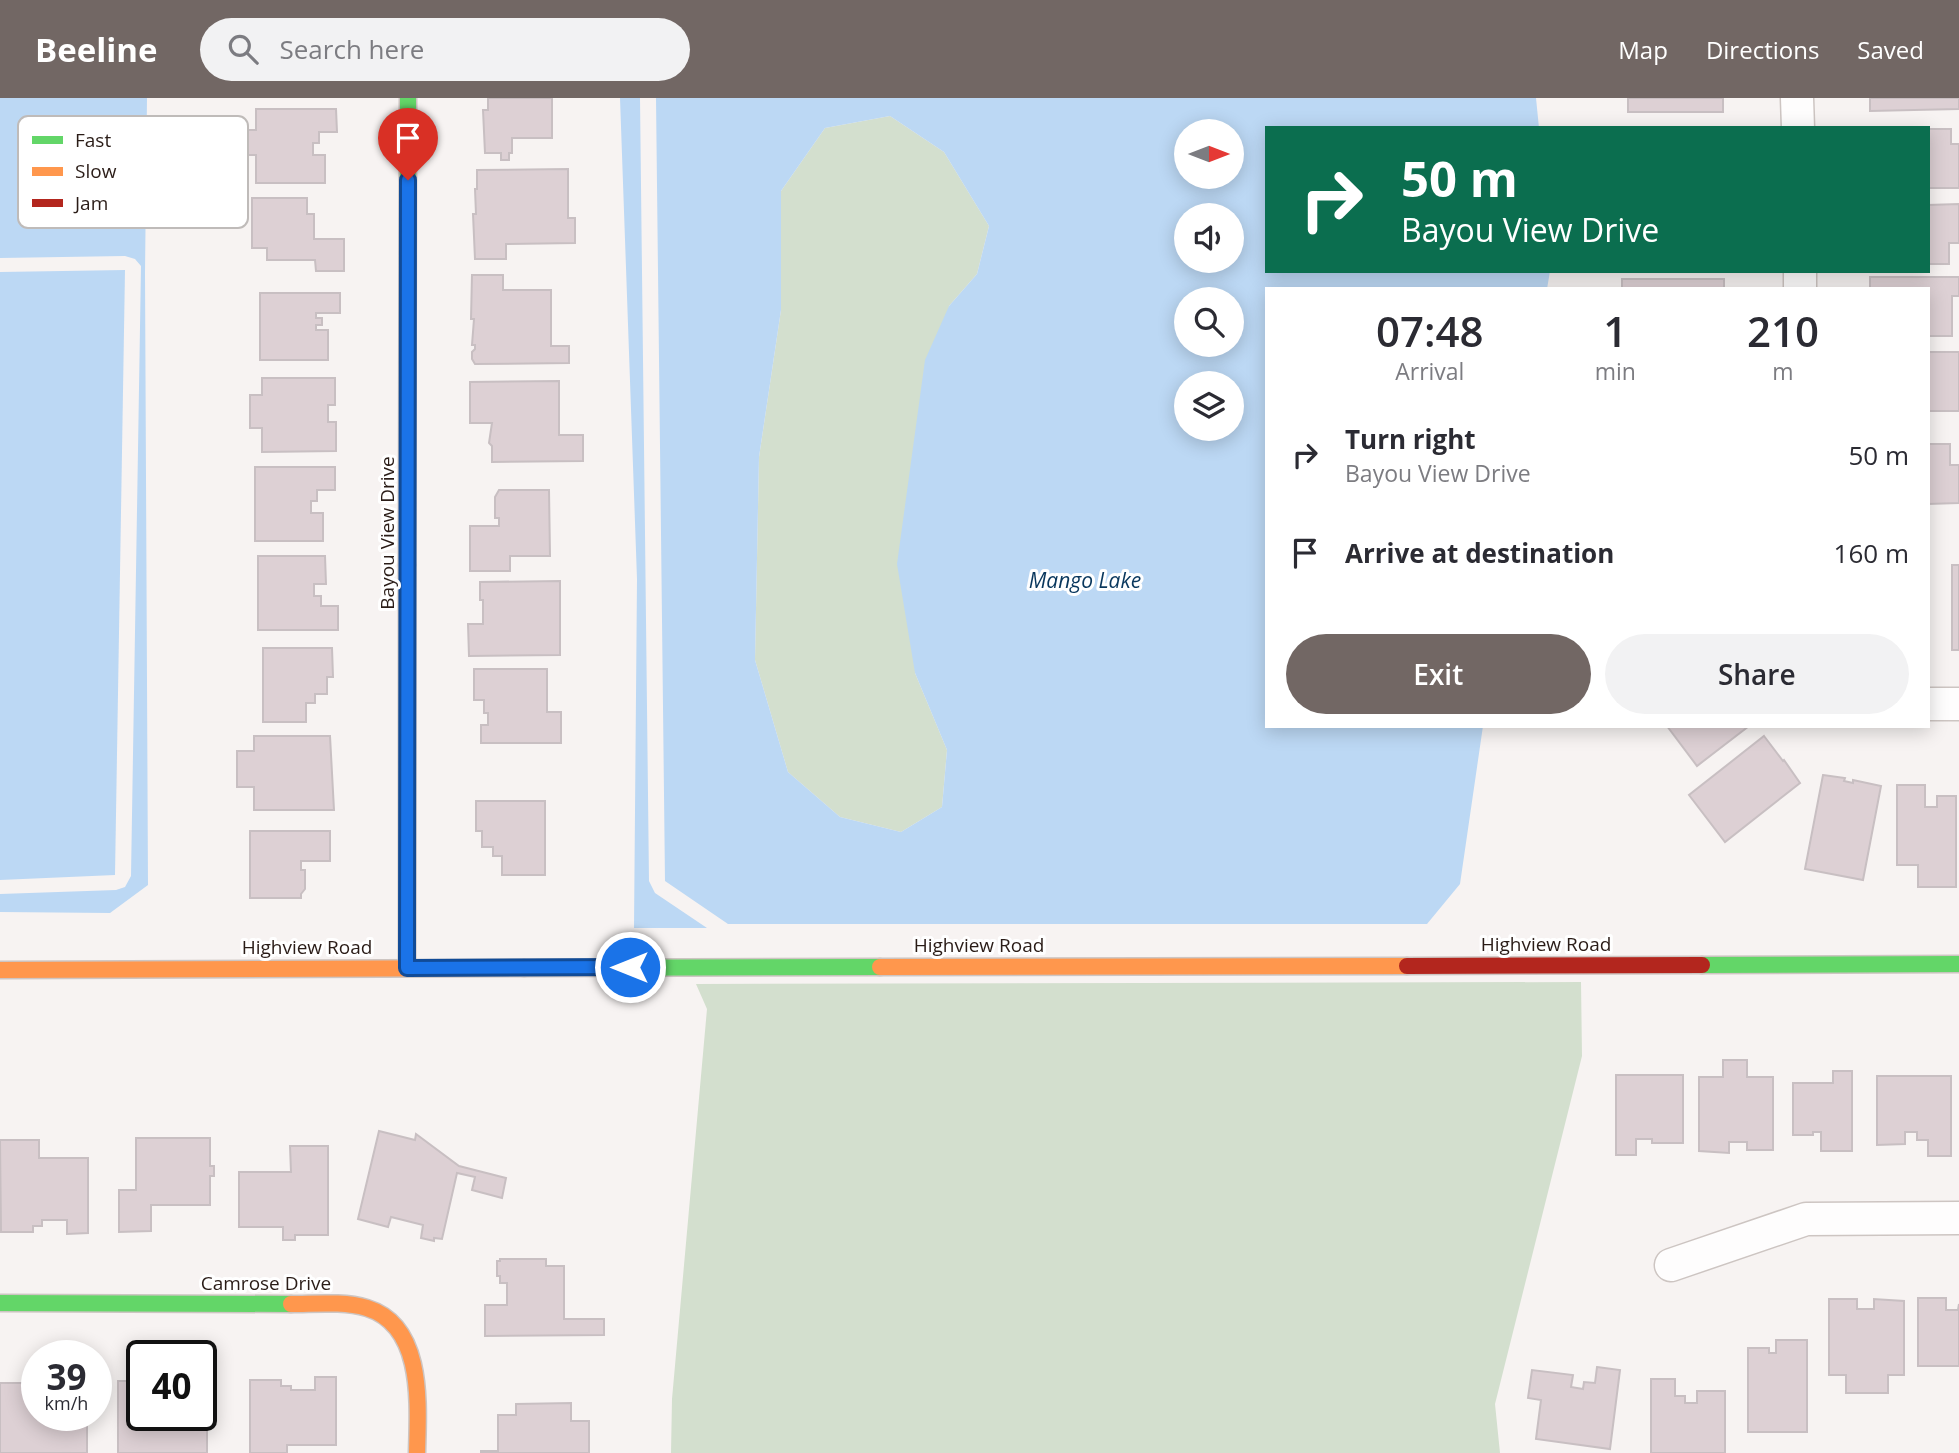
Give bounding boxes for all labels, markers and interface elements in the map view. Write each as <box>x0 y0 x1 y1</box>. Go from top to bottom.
search box <box>200 18 690 81</box>
text: Beeline <box>35 27 158 72</box>
icon: search <box>224 30 262 68</box>
text: Search here <box>280 31 424 67</box>
text: Map <box>1618 33 1668 66</box>
text: Directions <box>1706 33 1819 66</box>
text: Saved <box>1857 33 1924 66</box>
pin <box>378 108 438 180</box>
legend <box>18 116 248 228</box>
icon: arrive <box>389 119 427 157</box>
north arrow <box>1174 119 1244 189</box>
map controls <box>1174 119 1244 441</box>
text: Fast <box>75 127 111 153</box>
text: 50 m <box>1401 145 1518 211</box>
icon: right <box>1286 154 1377 245</box>
text: Slow <box>75 158 117 184</box>
text: Jam <box>73 190 108 216</box>
button: sound <box>1174 203 1244 273</box>
text: Bayou View Drive <box>1401 208 1659 251</box>
button: search <box>1174 287 1244 357</box>
text: 07:48 <box>1376 302 1484 359</box>
text: 1 <box>1603 302 1627 359</box>
text: 210 <box>1747 302 1819 359</box>
text: Arrival <box>1395 355 1464 387</box>
text: min <box>1595 355 1636 387</box>
text: m <box>1772 355 1794 387</box>
button: layers <box>1174 371 1244 441</box>
text: Turn right <box>1345 421 1476 457</box>
icon: right <box>1286 436 1324 474</box>
text: 50 m <box>1848 437 1909 473</box>
street label: Bayou View Drive <box>374 456 400 610</box>
text: Bayou View Drive <box>1345 457 1531 489</box>
icon: arrive <box>1286 534 1324 572</box>
text: Arrive at destination <box>1345 535 1614 571</box>
text: 160 m <box>1834 535 1909 571</box>
water label: Mango Lake <box>1029 566 1141 594</box>
button: Exit <box>1286 634 1591 714</box>
button: Share <box>1605 634 1909 714</box>
position arrow <box>593 930 667 1004</box>
street label: Highview Road <box>1481 931 1611 957</box>
street label: Highview Road <box>914 932 1044 958</box>
street label: Highview Road <box>242 934 372 960</box>
street label: Camrose Drive <box>201 1270 331 1296</box>
speed limit sign: 40 <box>126 1340 217 1431</box>
text: 39 <box>46 1353 87 1400</box>
text: km/h <box>45 1391 88 1415</box>

